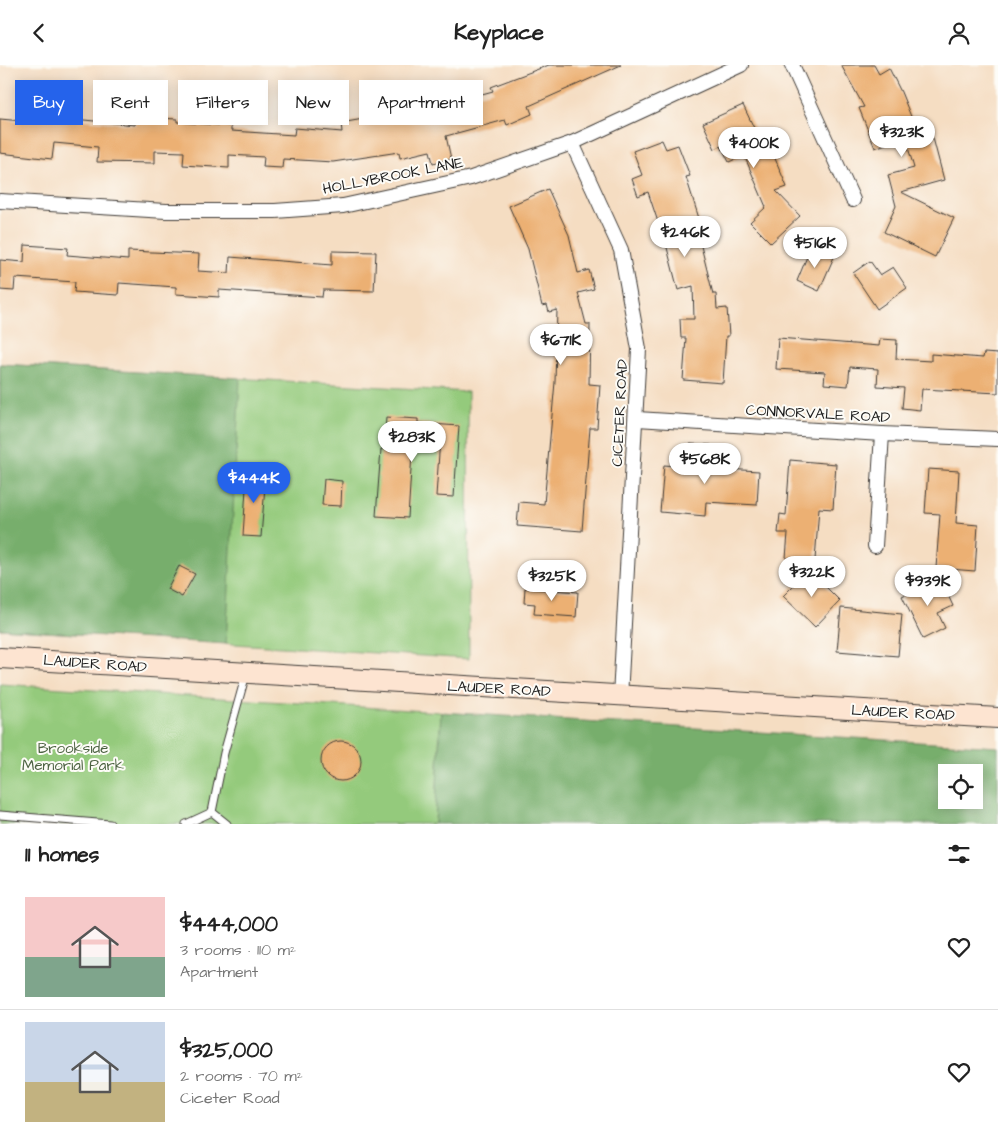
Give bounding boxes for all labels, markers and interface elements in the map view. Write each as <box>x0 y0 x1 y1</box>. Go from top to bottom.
text: Keyplace <box>454 17 544 48</box>
icon: back <box>25 19 53 47</box>
icon: person <box>945 19 973 47</box>
chip: Buy <box>15 80 83 125</box>
chip: Rent <box>93 80 168 125</box>
chip: Filters <box>178 80 268 125</box>
chip: New <box>278 80 349 125</box>
chip: Apartment <box>359 80 483 125</box>
pin: $323K <box>867 116 937 158</box>
text: $323K <box>880 121 924 143</box>
pin: $400K <box>719 127 789 169</box>
text: $400K <box>729 132 779 154</box>
street label: HOLLYBROOK LANE <box>321 152 465 200</box>
pin: $246K <box>650 215 720 258</box>
text: $246K <box>661 221 709 243</box>
pin: $516K <box>780 227 850 269</box>
text: $516K <box>794 232 836 254</box>
pin: $671K <box>526 323 596 366</box>
text: $671K <box>541 329 581 351</box>
street label: CICETER ROAD <box>607 359 633 467</box>
street label: CONNORVALE ROAD <box>745 400 891 428</box>
pin: $283K <box>377 421 447 463</box>
text: $283K <box>389 426 435 448</box>
pin: $568K <box>670 443 740 485</box>
text: $568K <box>680 448 730 470</box>
pin: $444K <box>219 461 289 504</box>
text: $444K <box>228 467 280 489</box>
pin: $322K <box>777 555 847 598</box>
pin: $325K <box>517 559 587 602</box>
text: $322K <box>789 561 835 583</box>
text: $325K <box>528 565 576 587</box>
pin: $939K <box>893 565 963 607</box>
text: $939K <box>906 570 950 592</box>
street label: LAUDER ROAD <box>42 650 148 678</box>
street label: LAUDER ROAD <box>447 676 552 702</box>
street label: LAUDER ROAD <box>851 700 956 726</box>
park label: Brookside Memorial Park <box>22 738 124 776</box>
map controls <box>938 764 983 809</box>
button: locate <box>938 764 983 809</box>
text: 11 homes <box>25 840 99 869</box>
icon: filters <box>945 840 973 868</box>
text: $444,000 <box>180 910 278 939</box>
icon: home <box>65 917 125 977</box>
icon: heart <box>945 933 973 961</box>
text: 3 rooms · 110 m² <box>180 939 296 961</box>
text: Apartment <box>180 961 258 983</box>
text: $325,000 <box>180 1036 273 1065</box>
icon: home <box>65 1042 125 1102</box>
icon: heart <box>945 1058 973 1086</box>
text: 2 rooms · 70 m² <box>180 1065 303 1087</box>
text: Ciceter Road <box>180 1087 280 1109</box>

